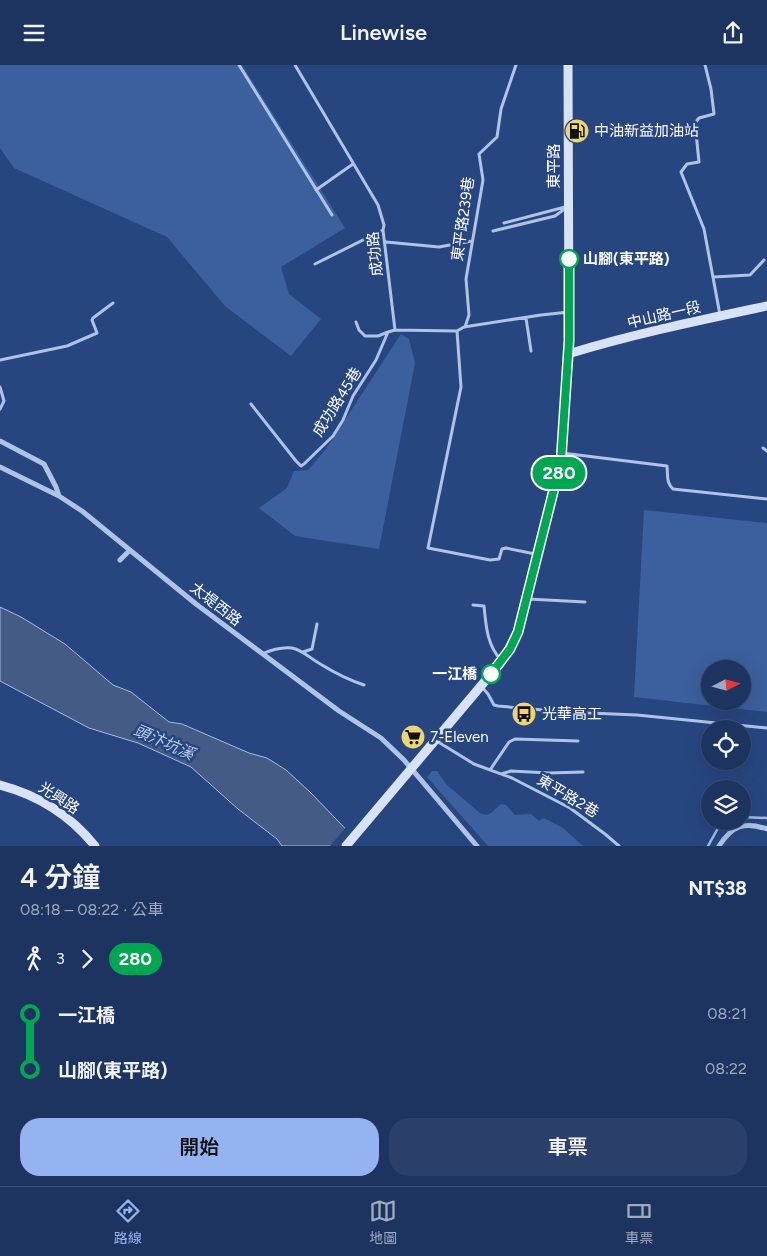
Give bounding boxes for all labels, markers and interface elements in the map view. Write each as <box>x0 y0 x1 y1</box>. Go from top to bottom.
icon: menu <box>20 19 48 47</box>
text: Linewise <box>340 19 427 46</box>
icon: share <box>719 19 747 47</box>
fuel station icon: 中油新益加油站 <box>564 118 590 144</box>
place label: 中油新益加油站 <box>594 122 699 140</box>
street label: 東平路 <box>545 143 563 189</box>
street label: 東平路239巷 <box>448 176 478 262</box>
street label: 成功路 <box>364 231 386 277</box>
marker: 山腳(東平路) <box>559 249 579 269</box>
place label: 山腳(東平路) <box>583 250 670 268</box>
street label: 中山路一段 <box>625 298 703 332</box>
street label: 成功路45巷 <box>309 364 365 440</box>
line badge: 280 <box>530 457 588 489</box>
text: 280 <box>542 462 576 484</box>
street label: 太堤西路 <box>187 578 245 630</box>
north arrow <box>701 660 751 710</box>
map controls <box>701 660 751 830</box>
marker: 一江橋 <box>481 664 501 684</box>
place label: 一江橋 <box>432 665 478 683</box>
bus stop icon: 光華高工 <box>511 701 537 727</box>
place label: 光華高工 <box>542 705 602 723</box>
water label: 頭汴坑溪 <box>131 720 199 765</box>
button: locate <box>701 720 751 770</box>
supermarket icon: 7-Eleven <box>400 724 426 750</box>
place label: 7-Eleven <box>430 728 489 746</box>
street label: 東平路2巷 <box>534 771 602 821</box>
street label: 光興路 <box>35 778 83 818</box>
button: layers <box>701 780 751 830</box>
text: 4 分鐘 <box>20 860 100 894</box>
text: NT$38 <box>688 877 747 900</box>
text: 08:18 – 08:22 · 公車 <box>20 900 163 919</box>
icon: walk <box>20 945 48 973</box>
icon: forward <box>73 945 101 973</box>
text: 280 <box>119 948 152 970</box>
text: 3 <box>56 949 65 968</box>
text: 一江橋 <box>58 1004 115 1027</box>
text: 08:21 <box>707 1004 747 1023</box>
text: 山腳(東平路) <box>58 1059 168 1082</box>
text: 08:22 <box>705 1059 747 1078</box>
button: 開始 <box>20 1118 379 1176</box>
button: 車票 <box>389 1118 747 1176</box>
tab: 路線 <box>114 1197 142 1247</box>
tab: 地圖 <box>369 1197 397 1247</box>
tab: 車票 <box>625 1197 653 1247</box>

